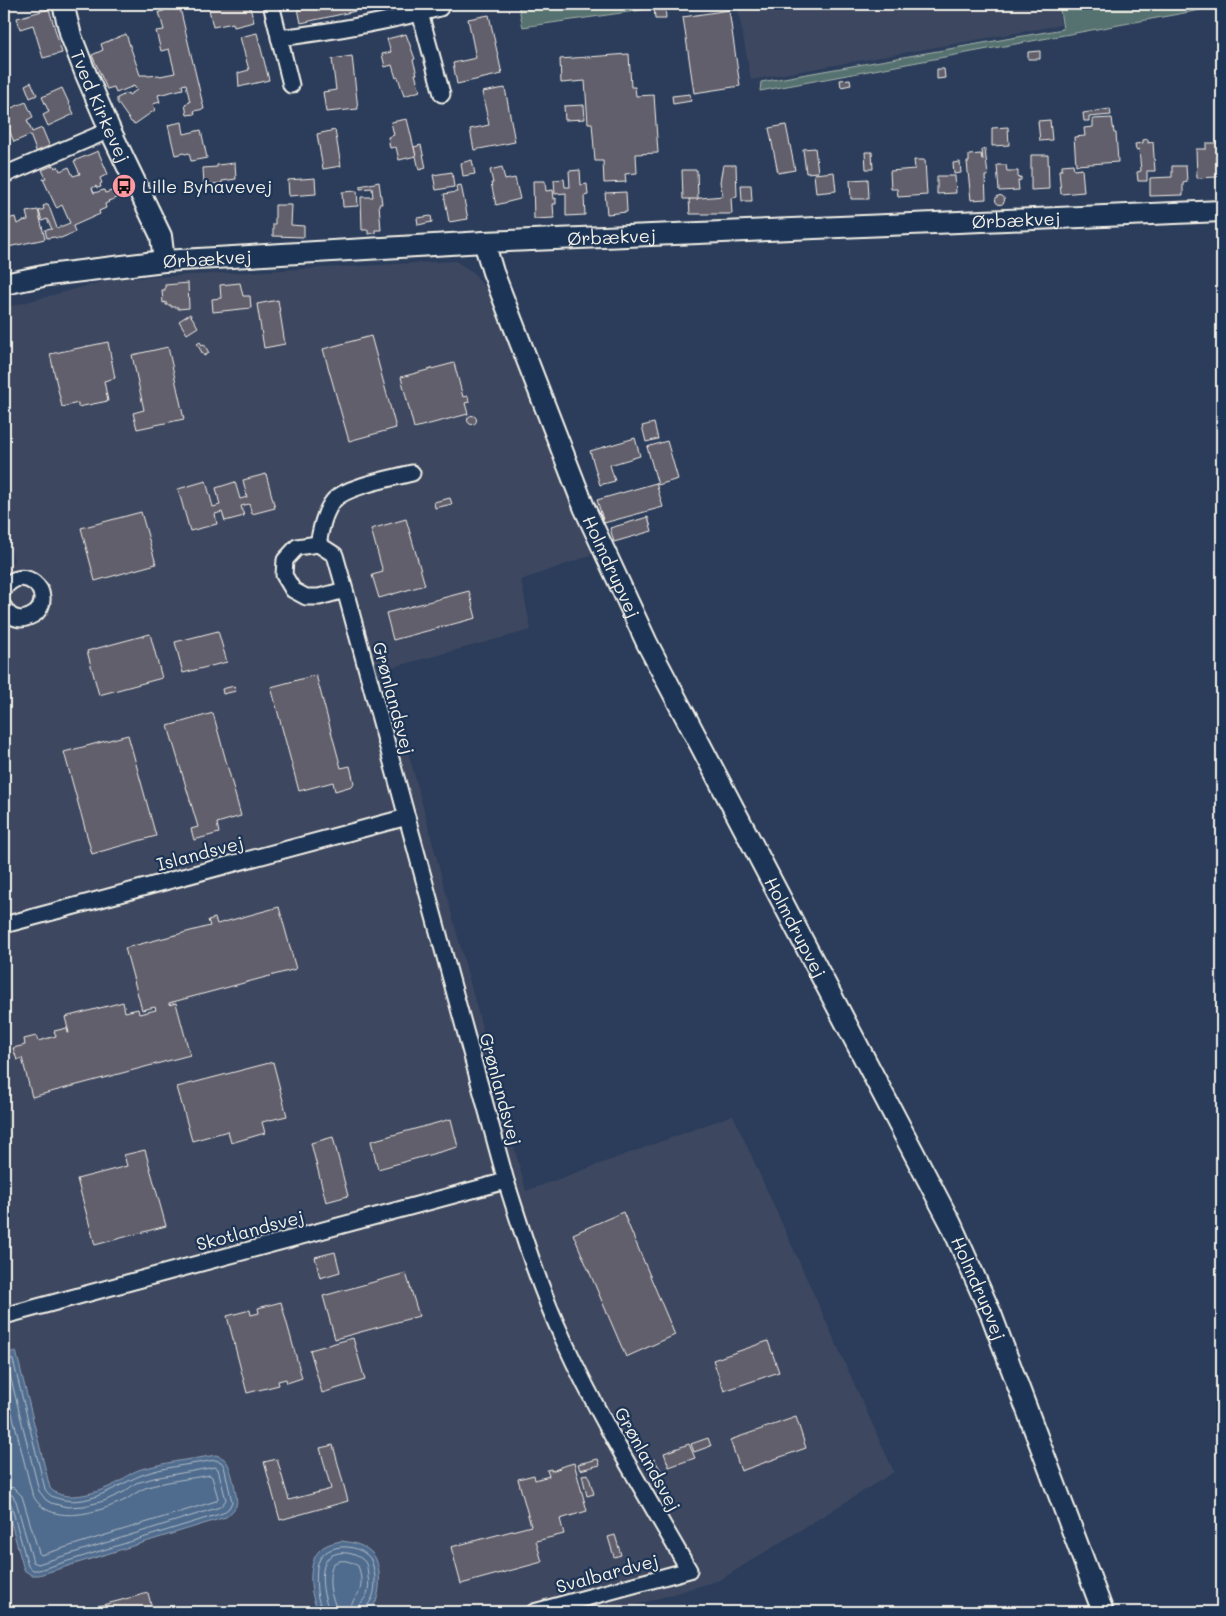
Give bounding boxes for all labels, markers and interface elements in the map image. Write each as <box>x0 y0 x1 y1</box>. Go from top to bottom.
street label: Tved Kirkevej <box>65 46 136 166</box>
bus stop icon: Lille Byhavevej <box>111 173 137 199</box>
place label: Lille Byhavevej <box>142 174 272 198</box>
street label: Ørbækvej <box>971 206 1061 234</box>
street label: Ørbækvej <box>567 223 657 250</box>
street label: Ørbækvej <box>162 244 252 273</box>
street label: Holmdrupvej <box>577 511 646 622</box>
street label: Grønlandsvej <box>367 639 421 757</box>
street label: Islandsvej <box>154 830 246 876</box>
street label: Holmdrupvej <box>759 873 832 982</box>
street label: Grønlandsvej <box>474 1030 528 1148</box>
street label: Skotlandsvej <box>193 1204 307 1256</box>
street label: Holmdrupvej <box>946 1233 1012 1343</box>
street label: Grønlandsvej <box>609 1403 687 1515</box>
street label: Svalbardvej <box>553 1548 661 1598</box>

